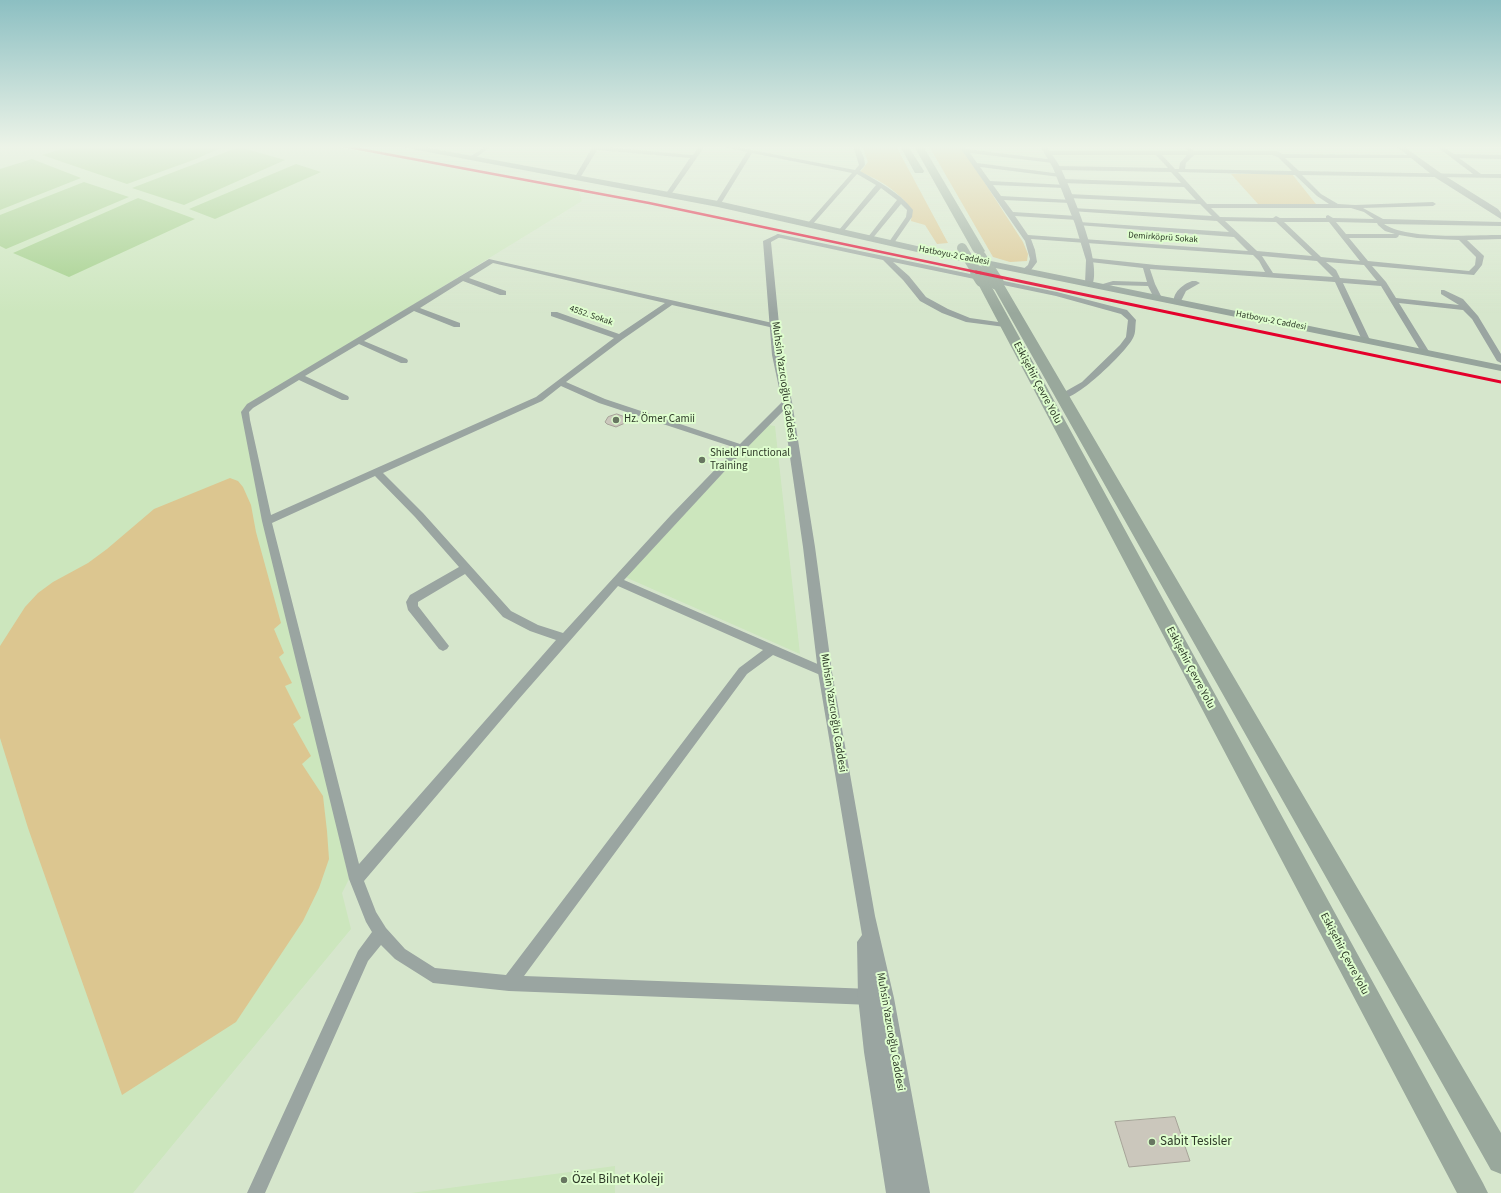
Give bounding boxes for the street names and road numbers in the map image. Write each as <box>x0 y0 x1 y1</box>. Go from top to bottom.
street label: Demirköprü Sokak <box>1128 230 1198 246</box>
street label: Hatboyu-2 Caddesi <box>918 244 990 268</box>
street label: 4552. Sokak <box>568 304 614 328</box>
street label: Hatboyu-2 Caddesi <box>1235 309 1307 333</box>
street label: Muhsin Yazıcıoğlu Caddesi <box>768 321 798 441</box>
street label: Eskişehir Çevre Yolu <box>1010 340 1064 426</box>
street label: Eskişehir Çevre Yolu <box>1163 625 1217 711</box>
street label: Muhsin Yazıcıoğlu Caddesi <box>817 653 849 773</box>
street label: Eskişehir Çevre Yolu <box>1317 911 1371 997</box>
street label: Muhsin Yazıcıoğlu Caddesi <box>873 972 907 1092</box>

